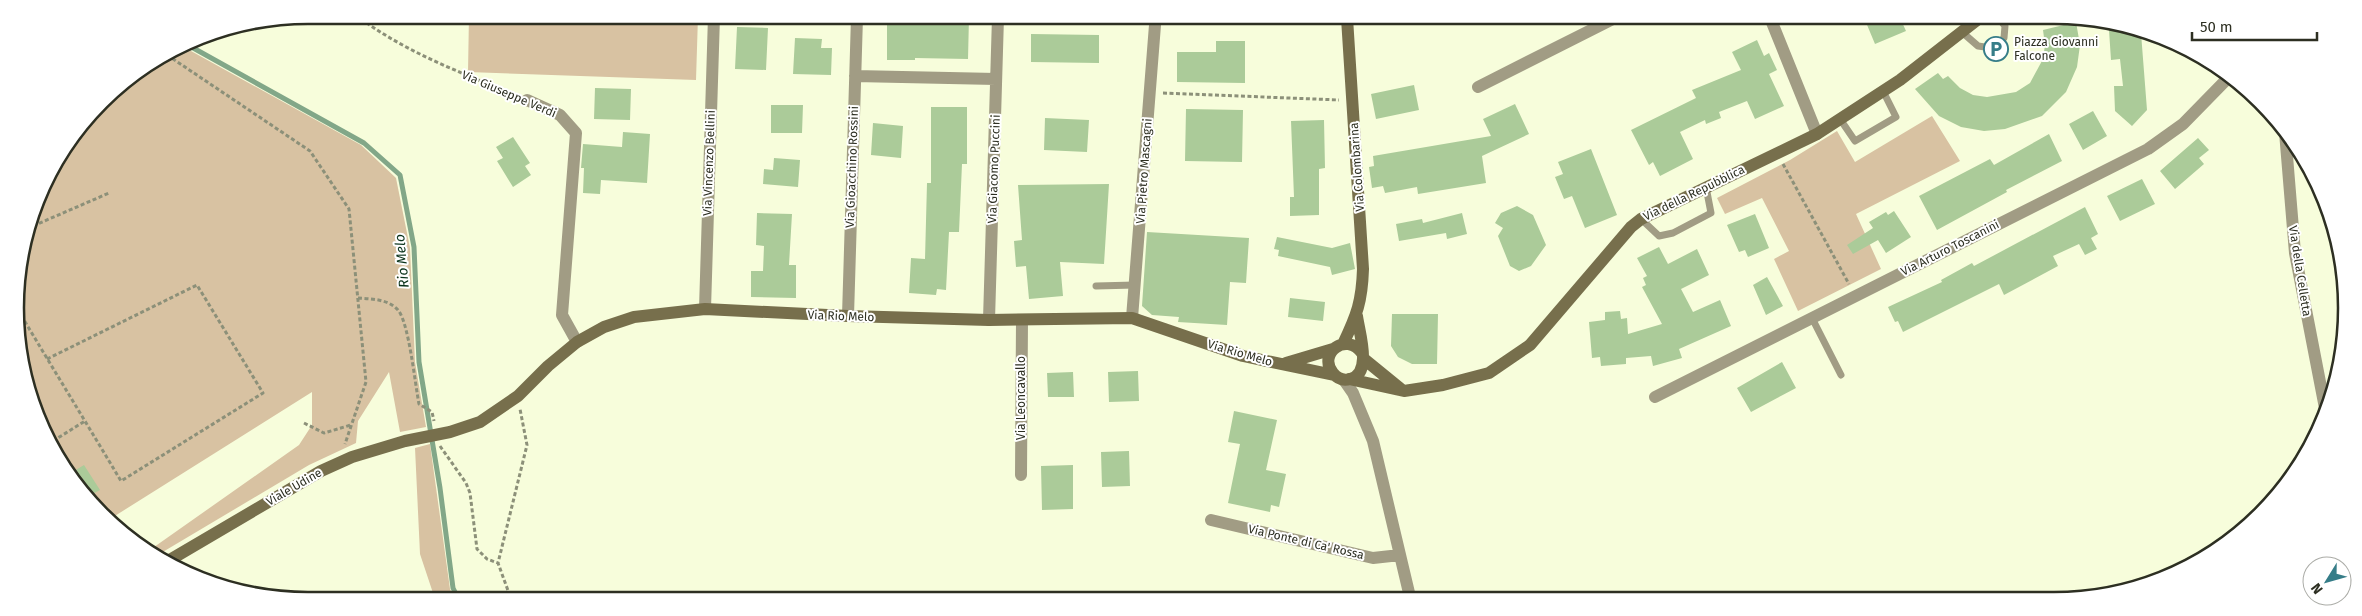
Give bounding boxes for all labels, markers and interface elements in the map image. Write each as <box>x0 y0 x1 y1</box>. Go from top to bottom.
scale bar <box>2192 10 2317 42</box>
text: 50 m <box>2200 18 2233 36</box>
place label: Piazza Giovanni Falcone <box>2014 35 2099 63</box>
parking icon: Piazza Giovanni Falcone <box>1983 36 2009 62</box>
street label: Via Giuseppe Verdi <box>460 68 558 120</box>
street label: Via Gioacchino Rossini <box>843 106 861 228</box>
street label: Via Vincenzo Bellini <box>700 110 718 216</box>
street label: Via Giacomo Puccini <box>985 114 1003 224</box>
street label: Via Pietro Mascagni <box>1133 118 1155 224</box>
street label: Via Colombarina <box>1347 122 1367 212</box>
street label: Via della Repubblica <box>1641 162 1747 224</box>
street label: Via Arturo Toscanini <box>1899 217 2001 279</box>
street label: Via della Celletta <box>2286 225 2314 317</box>
water label: Rio Melo <box>391 233 413 289</box>
street label: Via Rio Melo <box>807 308 875 324</box>
street label: Via Rio Melo <box>1206 337 1274 369</box>
street label: Via Leoncavallo <box>1014 356 1028 440</box>
street label: Viale Udine <box>264 466 324 508</box>
street label: Via Ponte di Ca' Rossa <box>1247 522 1365 562</box>
north arrow <box>2302 556 2352 606</box>
text: N <box>2307 580 2327 597</box>

